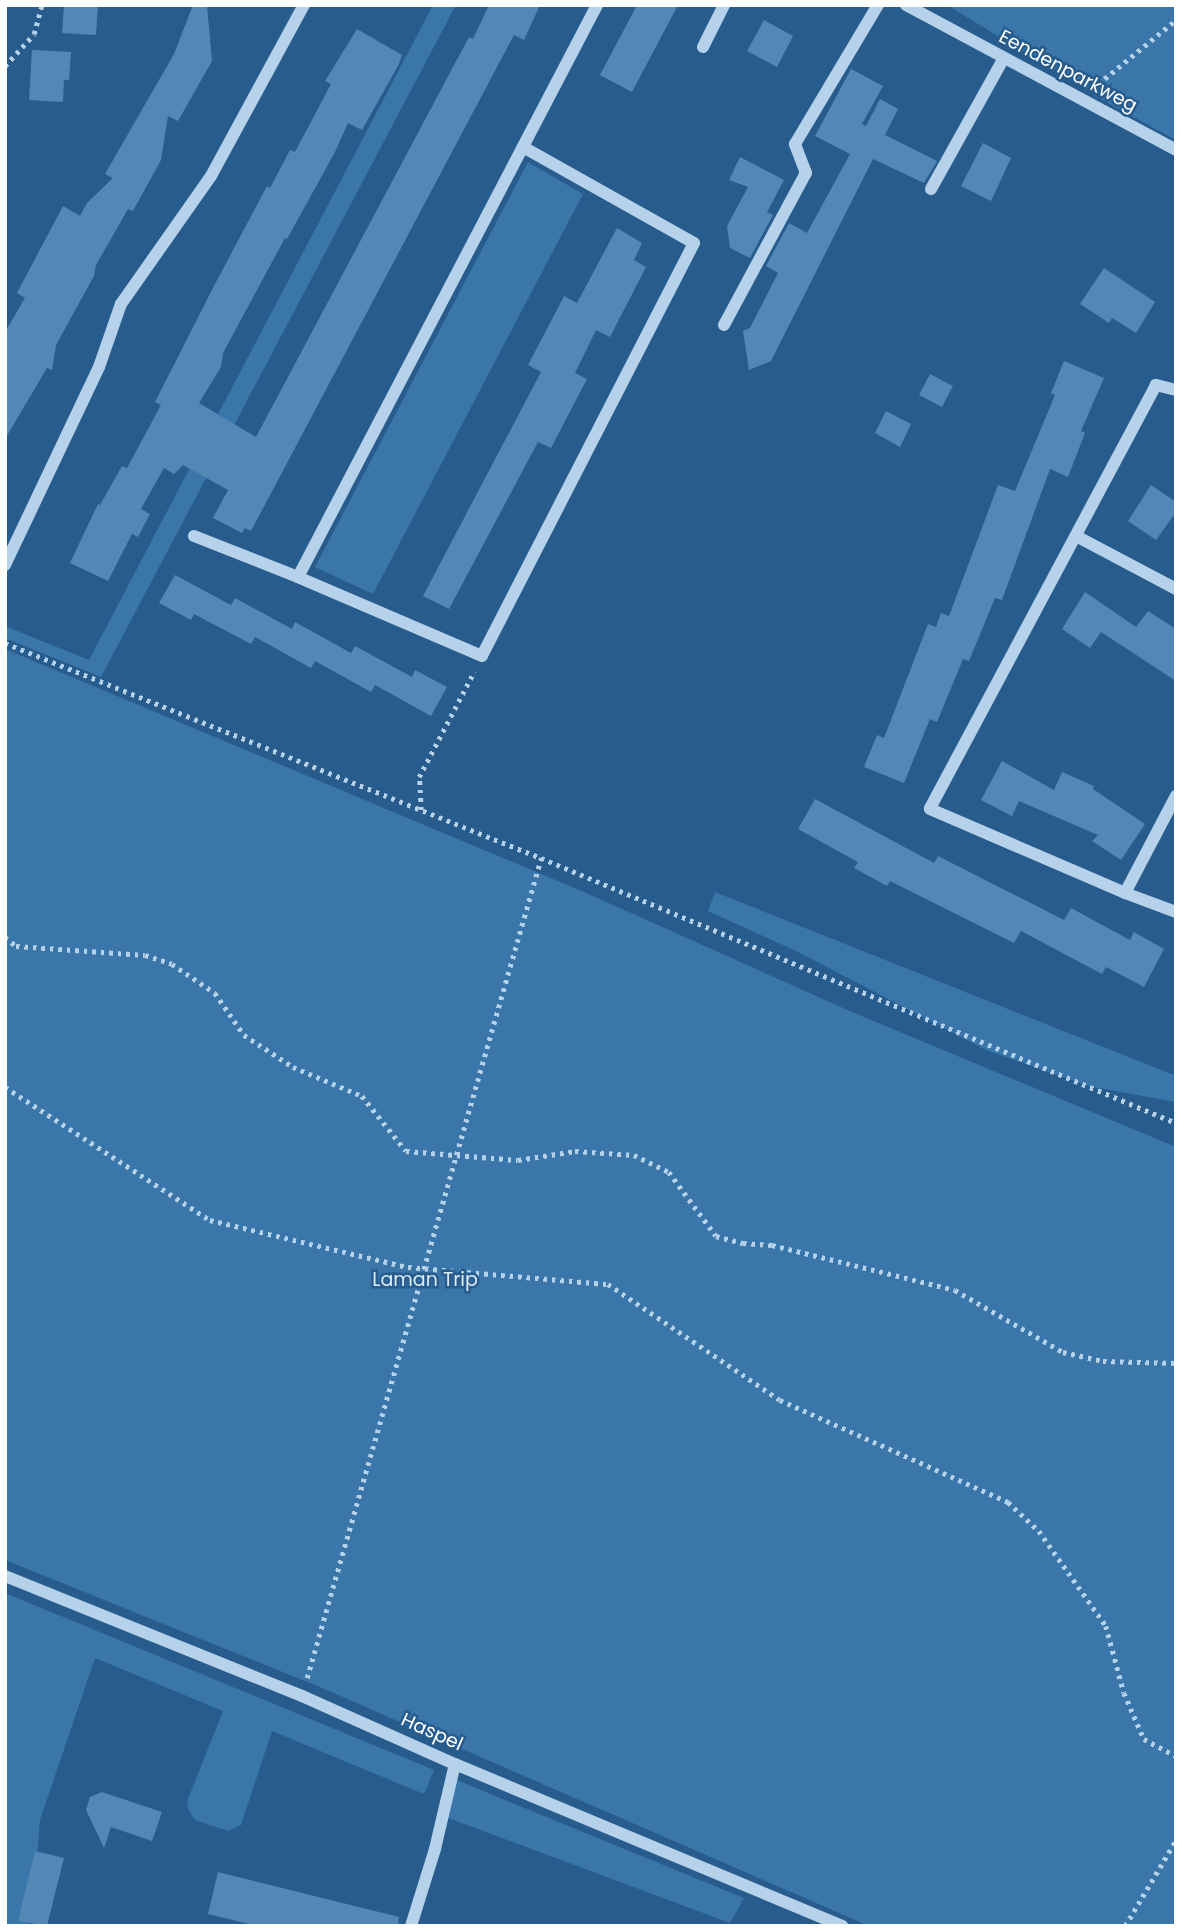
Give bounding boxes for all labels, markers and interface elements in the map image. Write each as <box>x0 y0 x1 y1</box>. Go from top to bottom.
street label: Eendenparkweg <box>995 25 1141 117</box>
park label: Laman Trip <box>372 1269 478 1291</box>
street label: Haspel <box>398 1708 466 1756</box>

